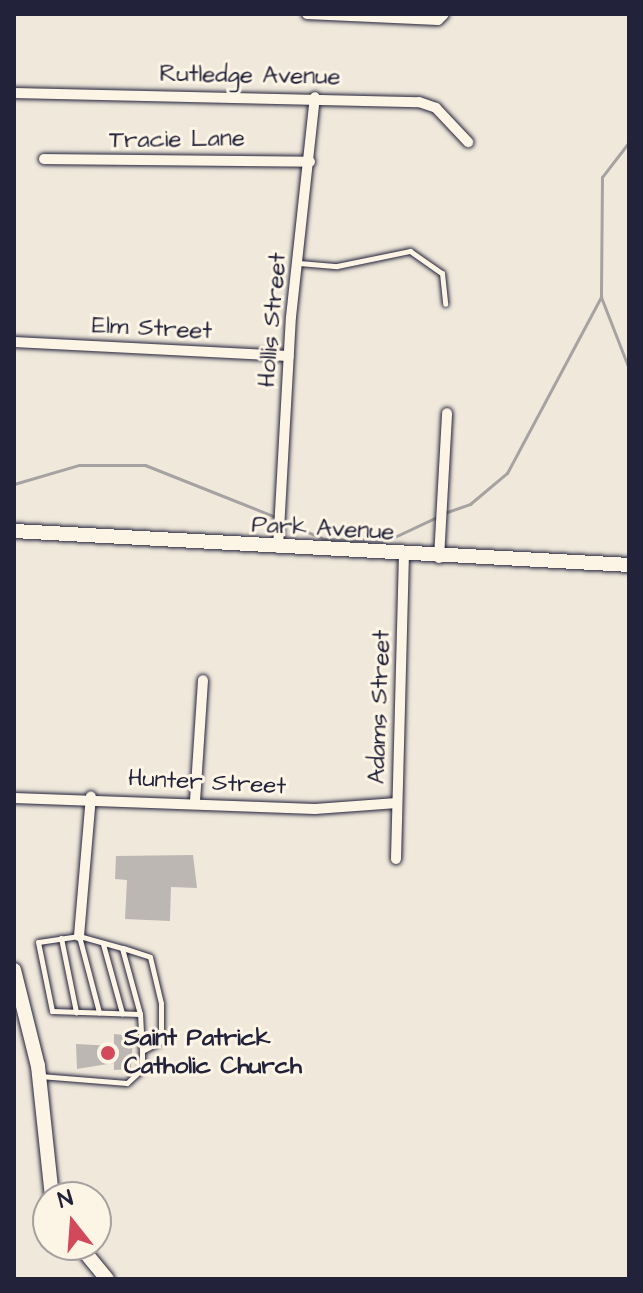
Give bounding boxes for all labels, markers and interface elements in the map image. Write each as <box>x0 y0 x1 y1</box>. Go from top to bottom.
street label: Rutledge Avenue <box>159 60 341 92</box>
street label: Tracie Lane <box>109 124 245 156</box>
street label: Hollis Street <box>253 252 293 388</box>
street label: Elm Street <box>91 311 213 347</box>
street label: Park Avenue <box>251 511 395 547</box>
street label: Adams Street <box>363 629 397 785</box>
street label: Hunter Street <box>127 764 287 802</box>
place label: Saint Patrick Catholic Church <box>124 1025 302 1081</box>
marker: Saint Patrick Catholic Church <box>99 1044 117 1062</box>
north arrow <box>32 1181 112 1261</box>
text: N <box>54 1183 77 1216</box>

